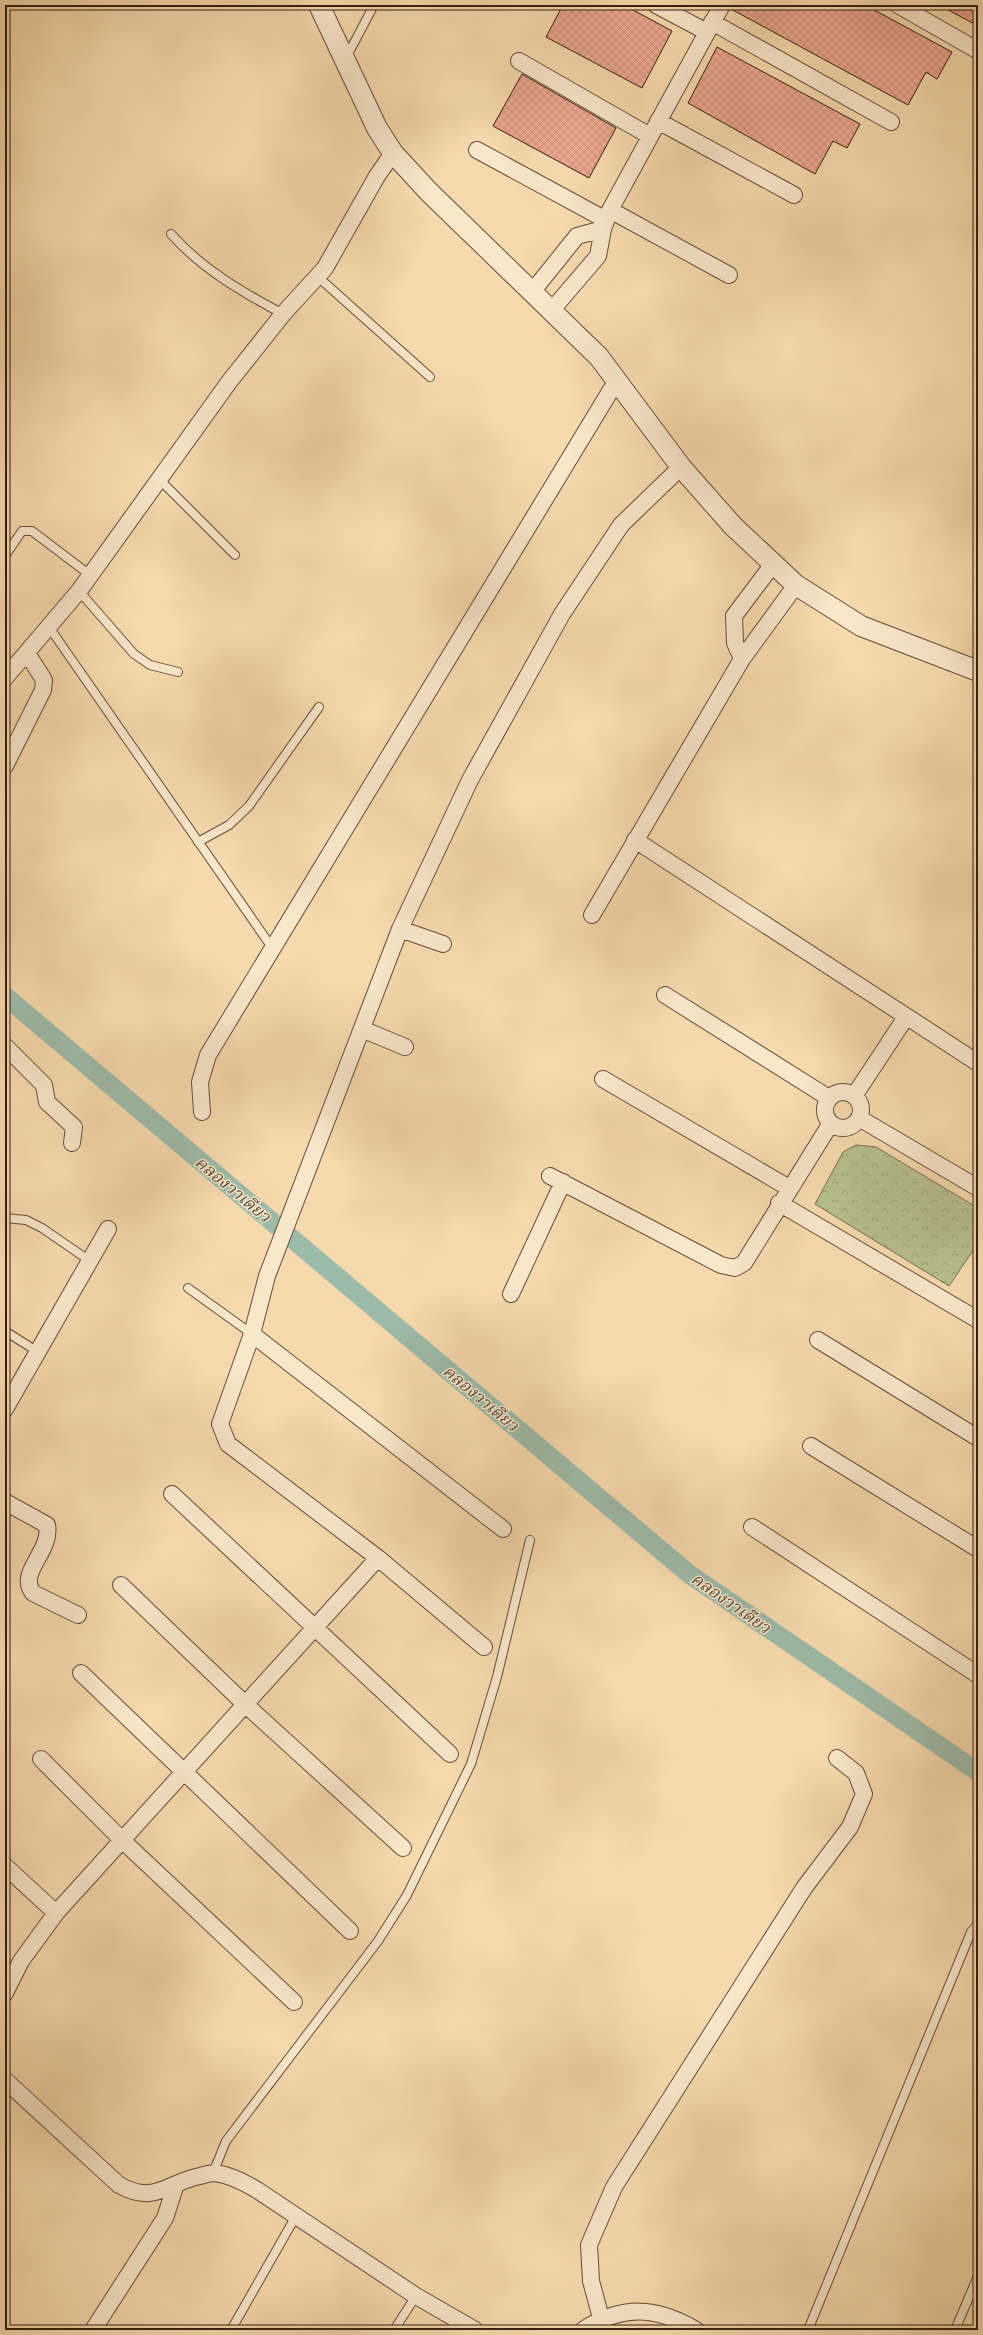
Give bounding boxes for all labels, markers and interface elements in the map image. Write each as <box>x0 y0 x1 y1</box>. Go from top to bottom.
water label: คลองวาเดียว <box>189 1152 276 1229</box>
water label: คลองวาเดียว <box>437 1361 524 1438</box>
water label: คลองวาเดียว <box>686 1568 775 1641</box>

